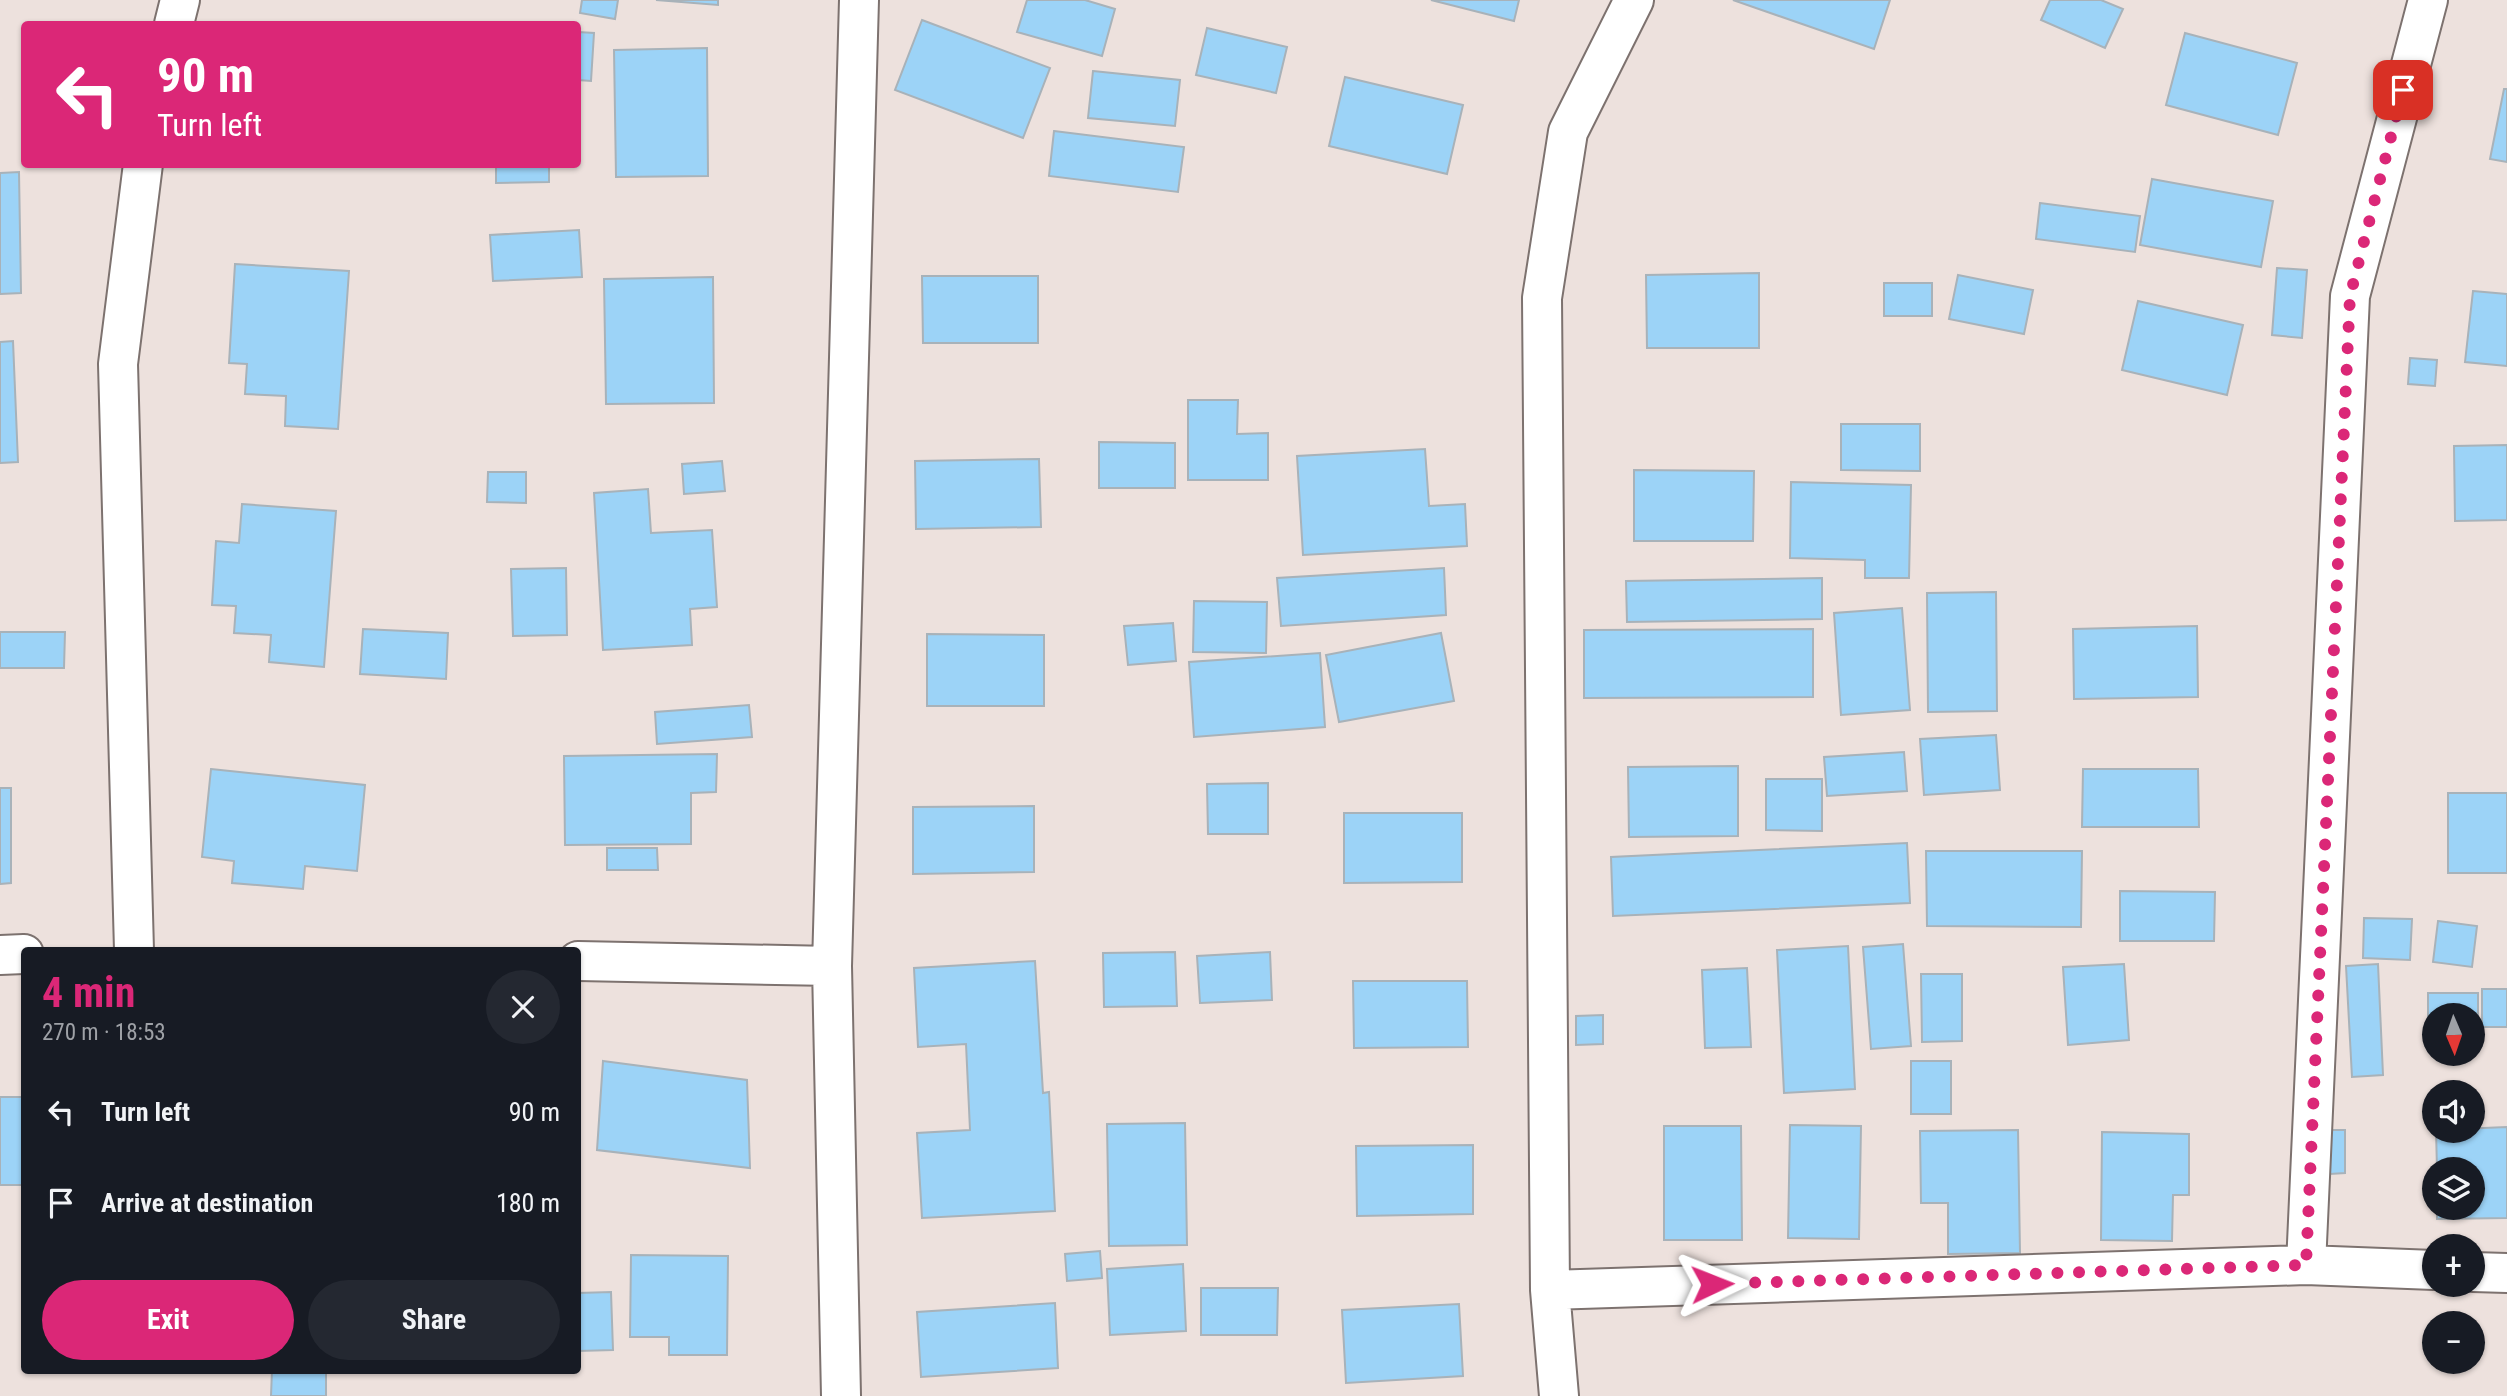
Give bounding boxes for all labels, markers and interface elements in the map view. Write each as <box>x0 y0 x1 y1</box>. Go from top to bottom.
text: 90 m <box>157 47 254 104</box>
icon: left <box>42 49 133 140</box>
pin <box>2373 60 2433 120</box>
icon: arrive <box>2384 71 2422 109</box>
text: Turn left <box>157 106 262 144</box>
text: 4 min <box>42 968 135 1017</box>
button: close <box>486 970 560 1044</box>
north arrow <box>2422 1003 2485 1066</box>
map controls <box>2422 1003 2485 1374</box>
text: 270 m · 18:53 <box>42 1019 166 1046</box>
button: sound <box>2422 1080 2485 1143</box>
icon: left <box>42 1093 80 1131</box>
text: Turn left <box>101 1097 190 1127</box>
text: 90 m <box>509 1097 560 1127</box>
button: layers <box>2422 1157 2485 1220</box>
icon: arrive <box>42 1184 80 1222</box>
text: Arrive at destination <box>101 1188 313 1218</box>
text: 180 m <box>496 1188 560 1218</box>
button: + <box>2422 1234 2485 1297</box>
position arrow <box>1675 1247 1749 1321</box>
button: Exit <box>42 1280 294 1360</box>
button: Share <box>308 1280 560 1360</box>
button: − <box>2422 1311 2485 1374</box>

